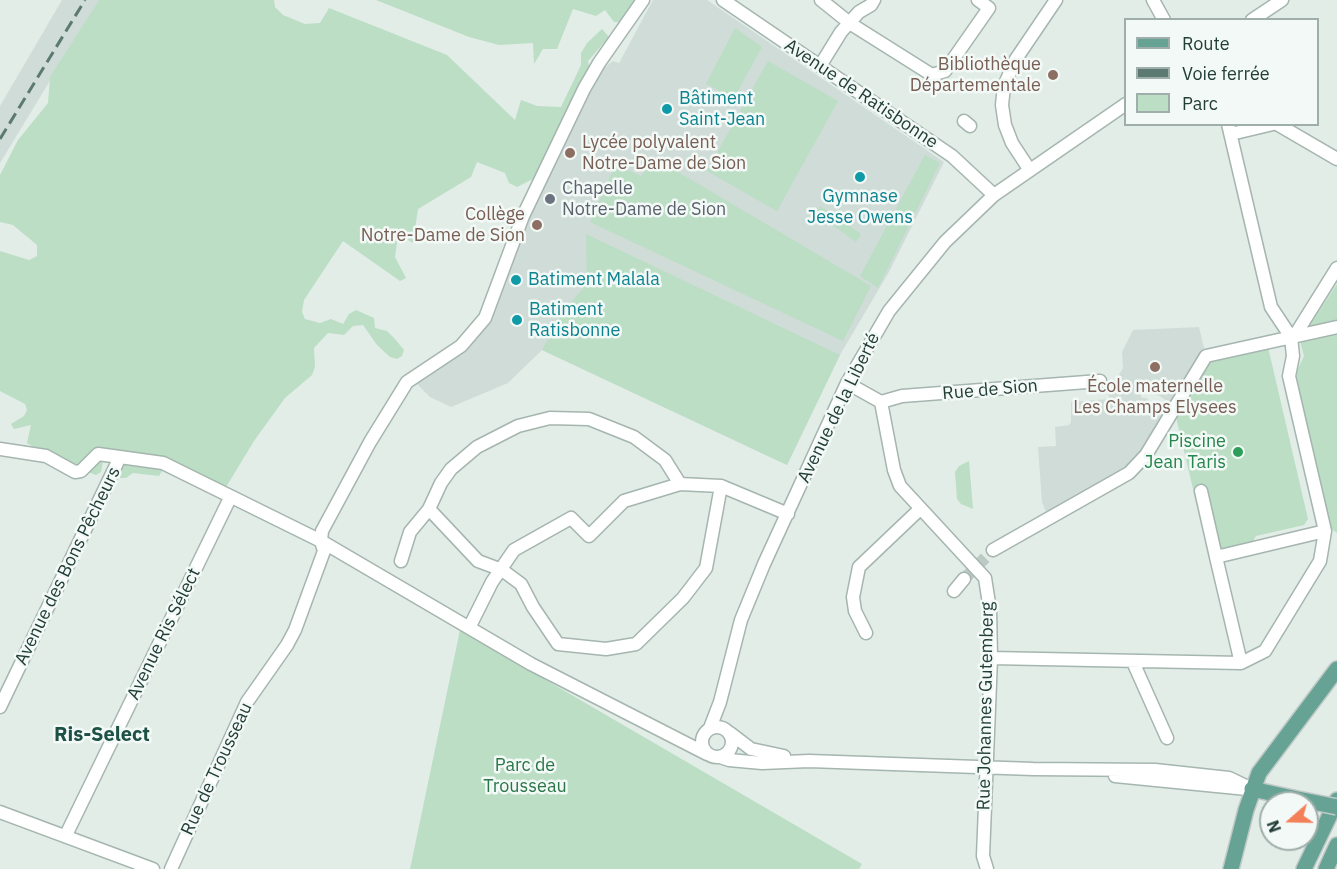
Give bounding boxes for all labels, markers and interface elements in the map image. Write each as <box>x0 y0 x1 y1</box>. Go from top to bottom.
legend <box>1124 18 1319 126</box>
text: Route <box>1182 32 1230 55</box>
street label: Avenue de Ratisbonne <box>780 35 942 153</box>
place label: Bibliothèque Départementale <box>910 54 1041 97</box>
text: Voie ferrée <box>1182 62 1270 85</box>
marker: Bibliothèque Départementale <box>1046 68 1060 82</box>
place label: Bâtiment Saint-Jean <box>679 88 765 130</box>
text: Parc <box>1182 92 1218 115</box>
marker: Bâtiment Saint-Jean <box>660 102 674 116</box>
place label: Lycée polyvalent Notre-Dame de Sion <box>582 132 746 174</box>
marker: Lycée polyvalent Notre-Dame de Sion <box>563 146 577 160</box>
marker: Gymnase Jesse Owens <box>853 170 867 184</box>
place label: Chapelle Notre-Dame de Sion <box>562 178 726 220</box>
place label: Gymnase Jesse Owens <box>807 186 913 228</box>
marker: Chapelle Notre-Dame de Sion <box>543 192 557 206</box>
place label: Collège Notre-Dame de Sion <box>361 204 525 246</box>
marker: Collège Notre-Dame de Sion <box>530 218 544 232</box>
place label: Batiment Malala <box>528 269 660 291</box>
marker: Batiment Malala <box>509 273 523 287</box>
place label: Batiment Ratisbonne <box>529 299 620 342</box>
marker: Batiment Ratisbonne <box>510 313 524 327</box>
street label: Avenue de la Liberté <box>793 329 885 487</box>
marker: École maternelle Les Champs Elysees <box>1148 360 1162 374</box>
street label: Rue de Sion <box>941 375 1039 405</box>
place label: École maternelle Les Champs Elysees <box>1073 376 1237 418</box>
place label: Piscine Jean Taris <box>1144 431 1226 474</box>
marker: Piscine Jean Taris <box>1231 445 1245 459</box>
street label: Avenue des Bons Pêcheurs <box>11 463 125 669</box>
street label: Avenue Ris Sélect <box>123 565 205 703</box>
street label: Rue Johannes Gutemberg <box>973 601 999 811</box>
street label: Rue de Trousseau <box>177 699 257 839</box>
district label: Ris-Select <box>54 723 150 747</box>
park label: Parc de Trousseau <box>483 755 567 798</box>
north arrow <box>1259 791 1319 851</box>
text: N <box>1263 818 1285 835</box>

